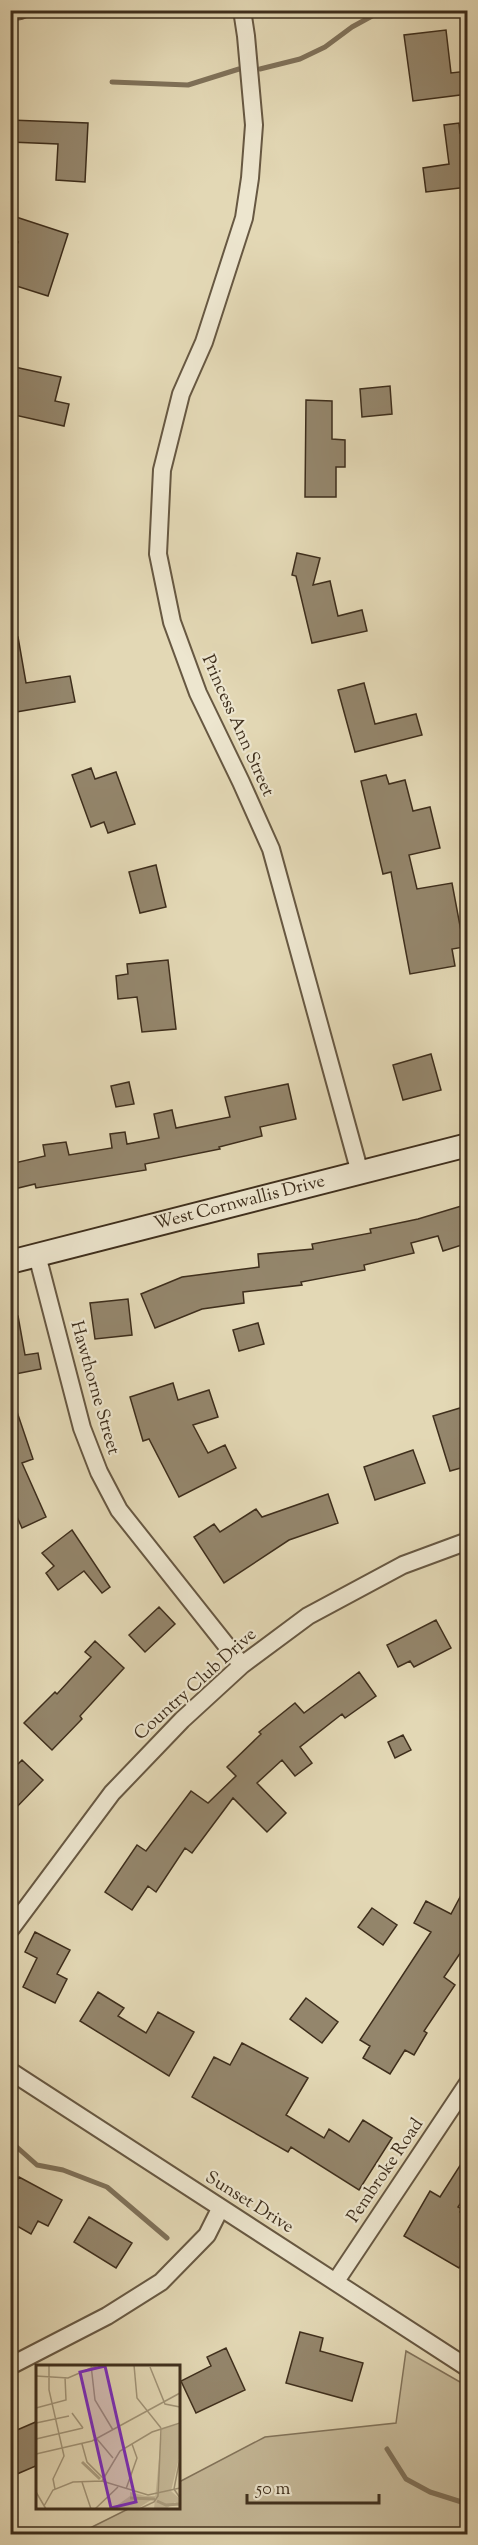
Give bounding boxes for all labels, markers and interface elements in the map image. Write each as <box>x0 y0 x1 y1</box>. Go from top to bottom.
street label: Princess Ann Street <box>194 651 280 801</box>
street label: West Cornwallis Drive <box>151 1169 328 1238</box>
street label: Hawthorne Street <box>62 1318 126 1458</box>
street label: Country Club Drive <box>129 1623 263 1747</box>
street label: Pembroke Road <box>341 2114 431 2228</box>
street label: Sunset Drive <box>200 2165 298 2241</box>
inset map <box>36 2365 180 2509</box>
scale bar <box>247 2467 379 2505</box>
text: 50 m <box>255 2477 291 2503</box>

